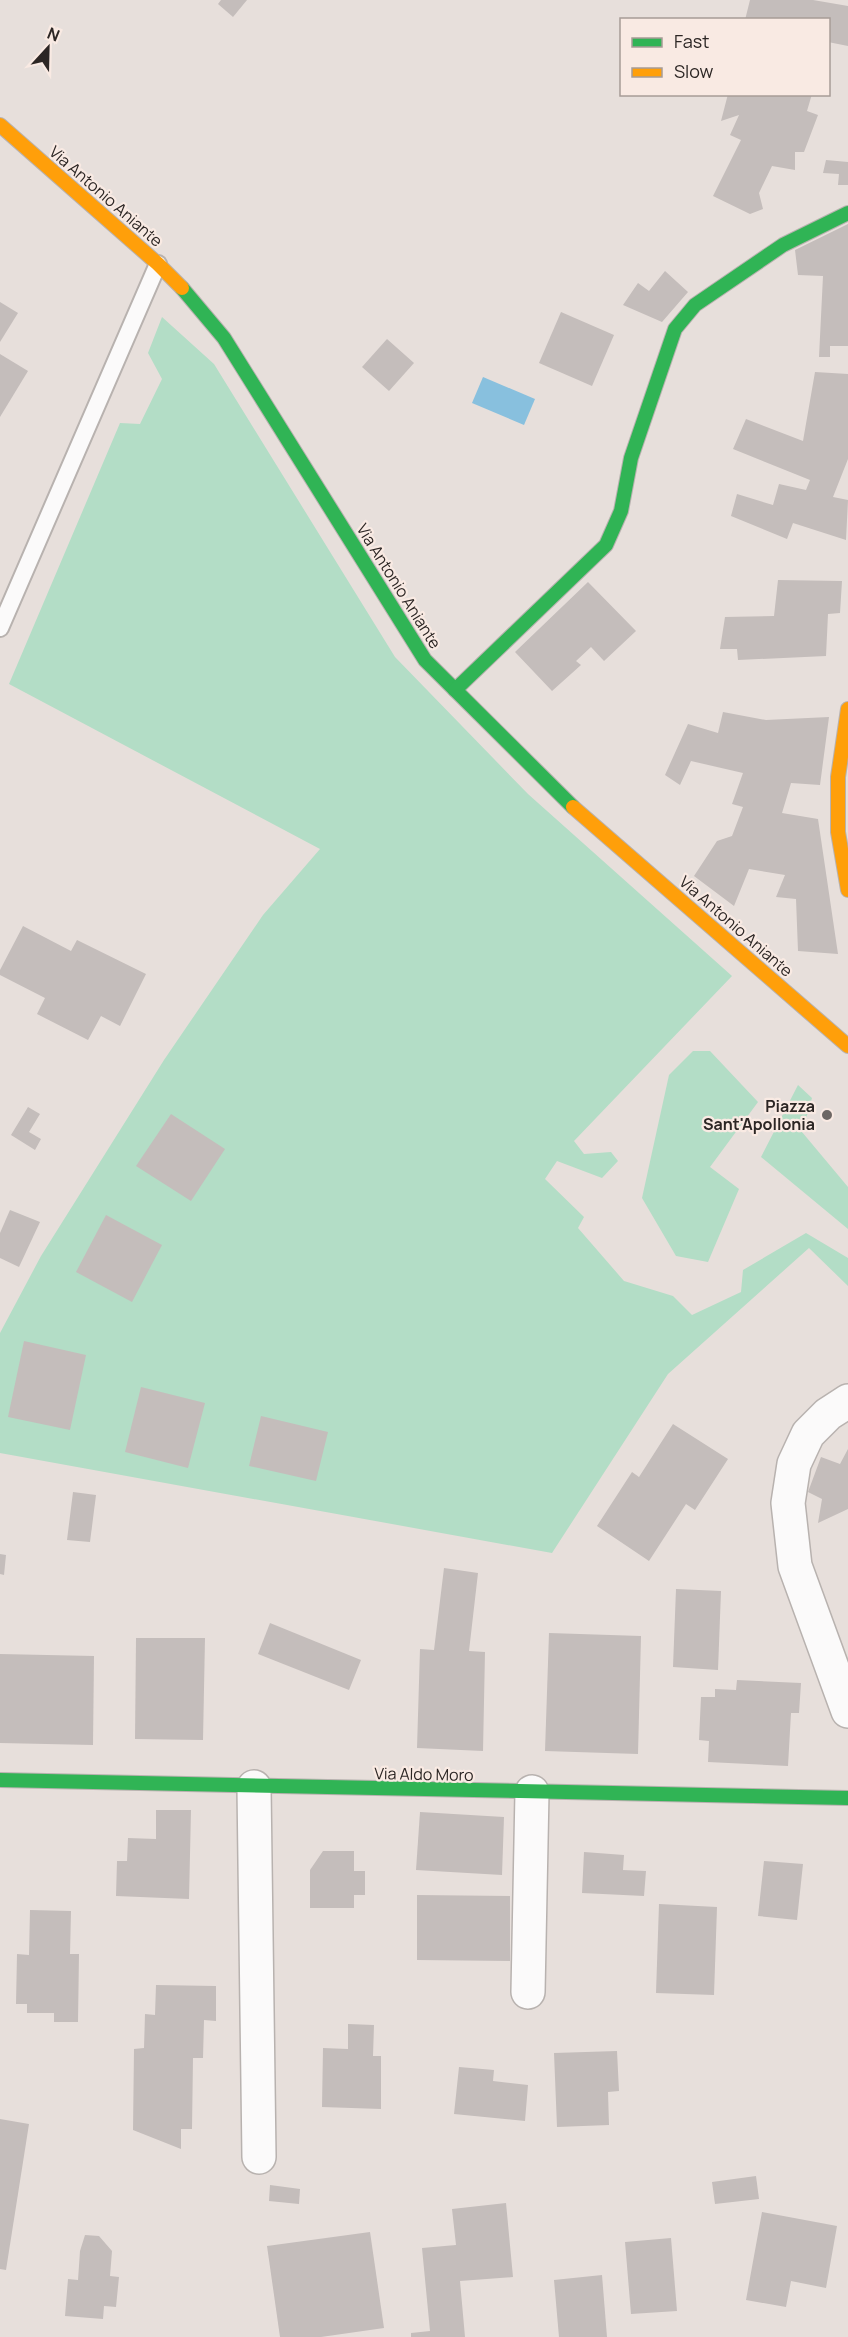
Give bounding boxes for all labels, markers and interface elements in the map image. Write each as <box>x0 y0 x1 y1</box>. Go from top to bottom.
north arrow <box>18 18 78 78</box>
legend <box>620 18 830 96</box>
text: N <box>44 22 63 46</box>
text: Fast <box>674 29 709 53</box>
text: Slow <box>674 59 714 83</box>
street label: Via Antonio Aniante <box>45 141 167 251</box>
street label: Via Antonio Aniante <box>352 519 446 653</box>
street label: Via Antonio Aniante <box>675 871 797 981</box>
place label: Piazza Sant'Apollonia <box>703 1095 815 1135</box>
marker: Piazza Sant'Apollonia <box>820 1108 834 1122</box>
street label: Via Aldo Moro <box>374 1762 474 1786</box>

